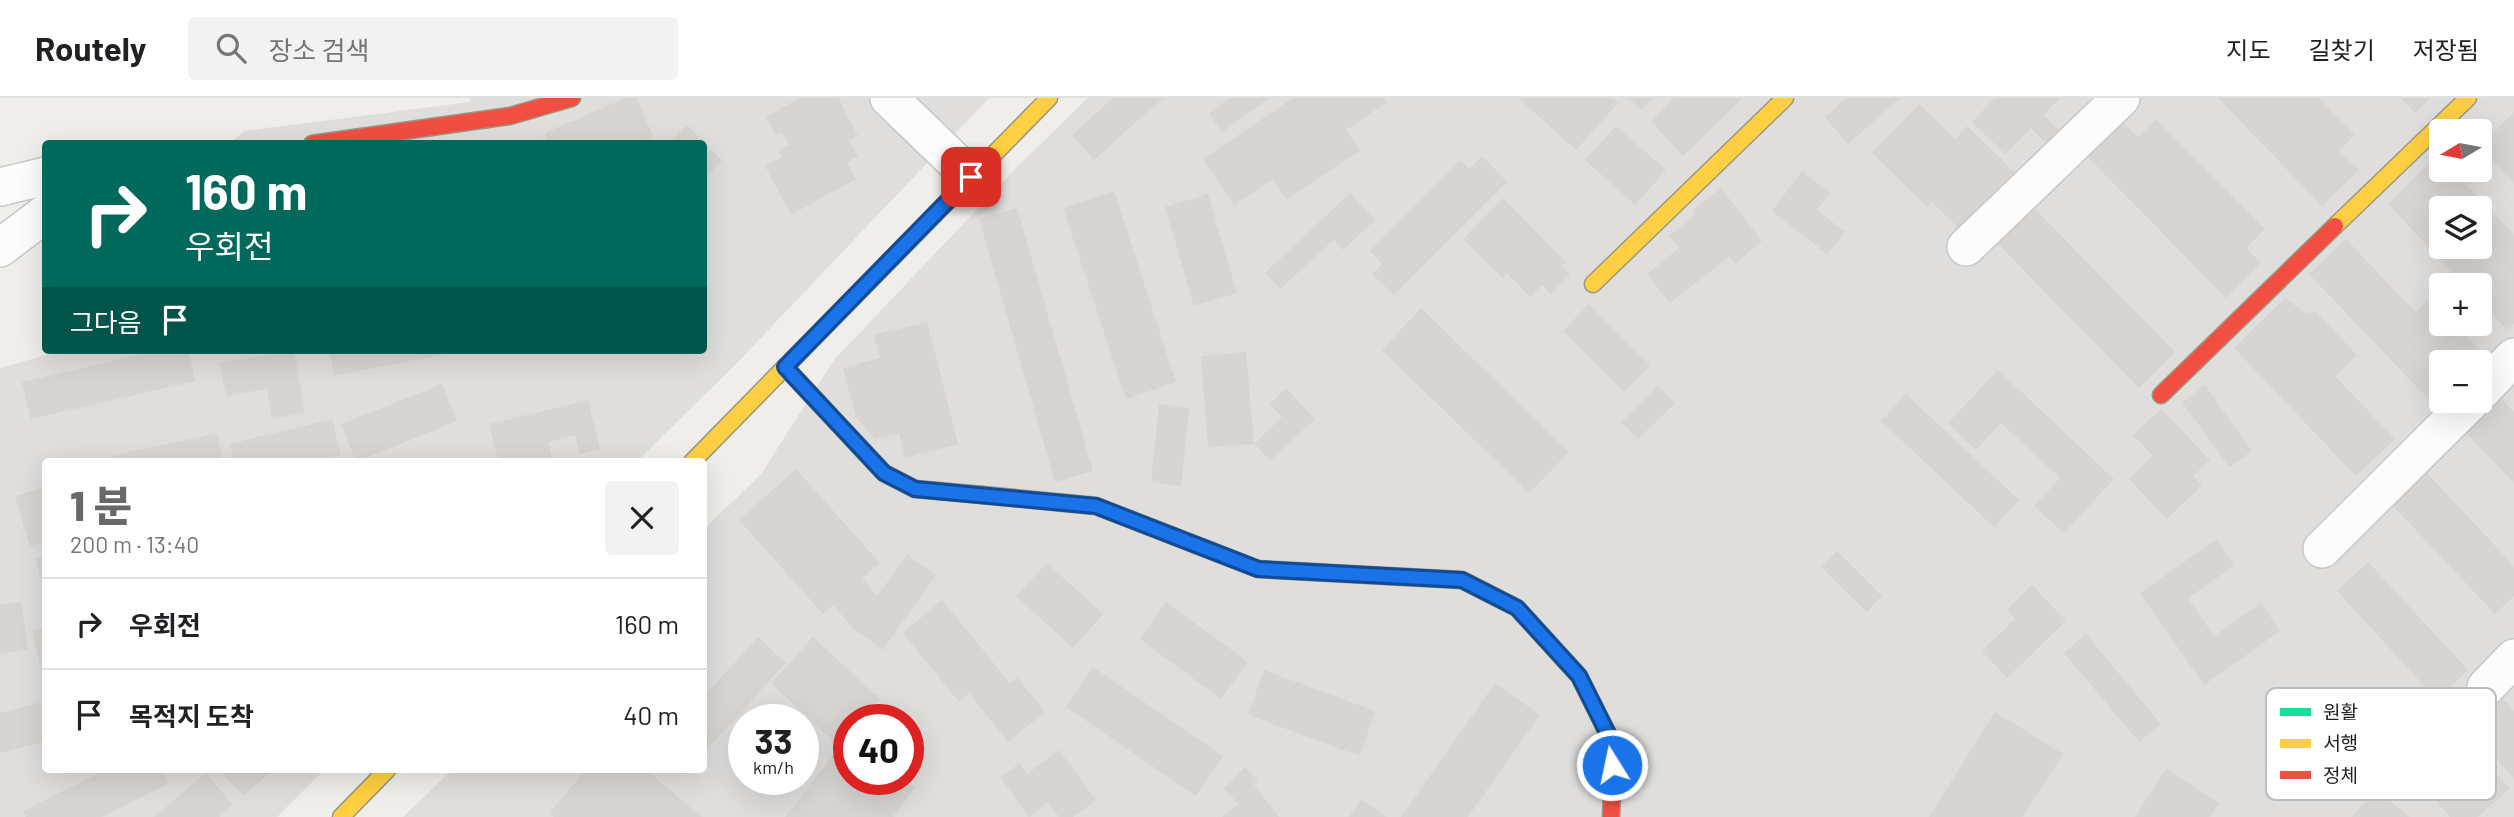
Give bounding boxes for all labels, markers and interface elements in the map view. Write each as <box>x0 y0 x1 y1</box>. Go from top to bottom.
search box <box>188 17 678 80</box>
text: Routely <box>35 28 146 68</box>
icon: search <box>212 29 250 67</box>
text: 장소 검색 <box>268 34 369 65</box>
text: 지도 <box>2226 35 2271 64</box>
text: 길찾기 <box>2309 35 2375 64</box>
text: 저장됨 <box>2413 35 2479 64</box>
north arrow <box>2429 119 2492 182</box>
map controls <box>2429 119 2492 413</box>
pin <box>941 147 1001 207</box>
icon: arrive <box>952 158 990 196</box>
text: 160 m <box>185 161 307 220</box>
icon: right <box>70 168 161 259</box>
button: layers <box>2429 196 2492 259</box>
text: 우회전 <box>185 226 273 264</box>
button: + <box>2429 273 2492 336</box>
icon: arrive <box>156 301 194 339</box>
text: 그다음 <box>70 306 142 337</box>
button: − <box>2429 350 2492 413</box>
text: 1 분 <box>70 479 132 529</box>
button: close <box>605 481 679 555</box>
text: 200 m · 13:40 <box>70 530 199 558</box>
icon: right <box>70 605 108 643</box>
text: 160 m <box>615 608 679 639</box>
text: 우회전 <box>129 609 201 640</box>
legend <box>2266 688 2496 800</box>
icon: arrive <box>70 696 108 734</box>
text: 40 m <box>623 699 679 730</box>
text: 목적지 도착 <box>129 700 254 731</box>
text: 원활 <box>2323 700 2358 723</box>
speed limit sign: 40 <box>833 704 924 795</box>
text: 33 <box>755 719 792 761</box>
position arrow <box>1575 728 1649 802</box>
text: 서행 <box>2323 731 2358 754</box>
text: km/h <box>753 756 794 778</box>
text: 정체 <box>2323 763 2358 786</box>

